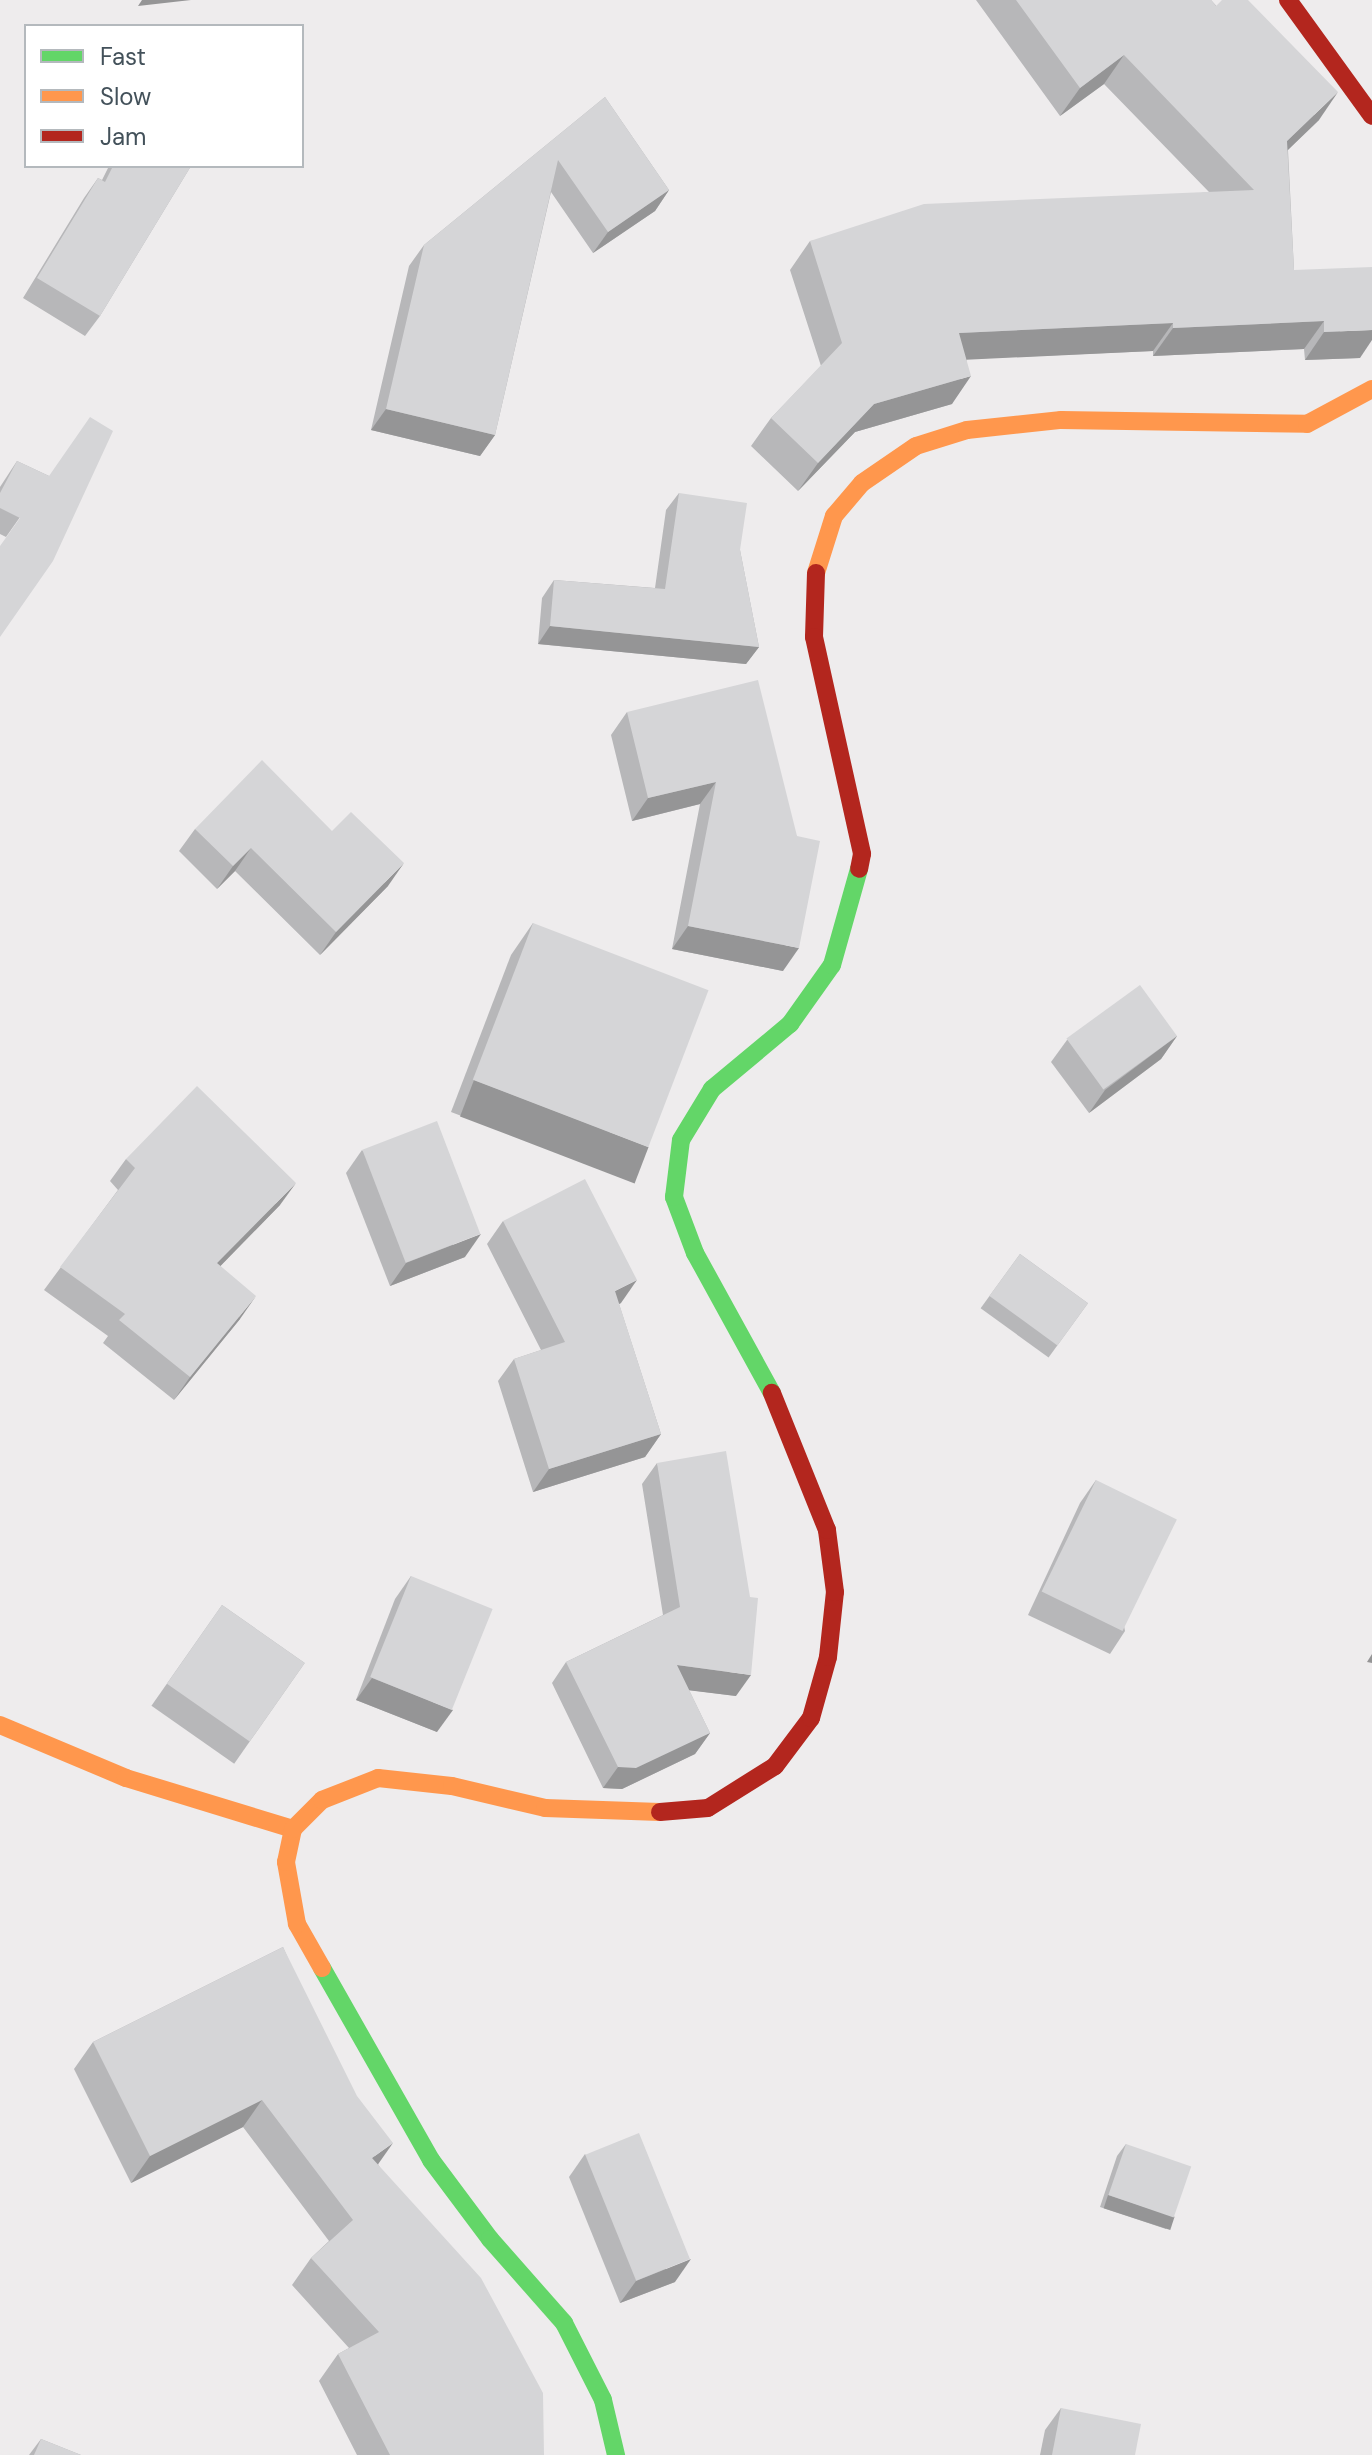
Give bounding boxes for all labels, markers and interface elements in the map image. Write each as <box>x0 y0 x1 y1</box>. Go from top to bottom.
legend <box>24 24 304 168</box>
text: Fast <box>100 41 146 72</box>
text: Slow <box>100 81 151 112</box>
text: Jam <box>100 121 146 152</box>

